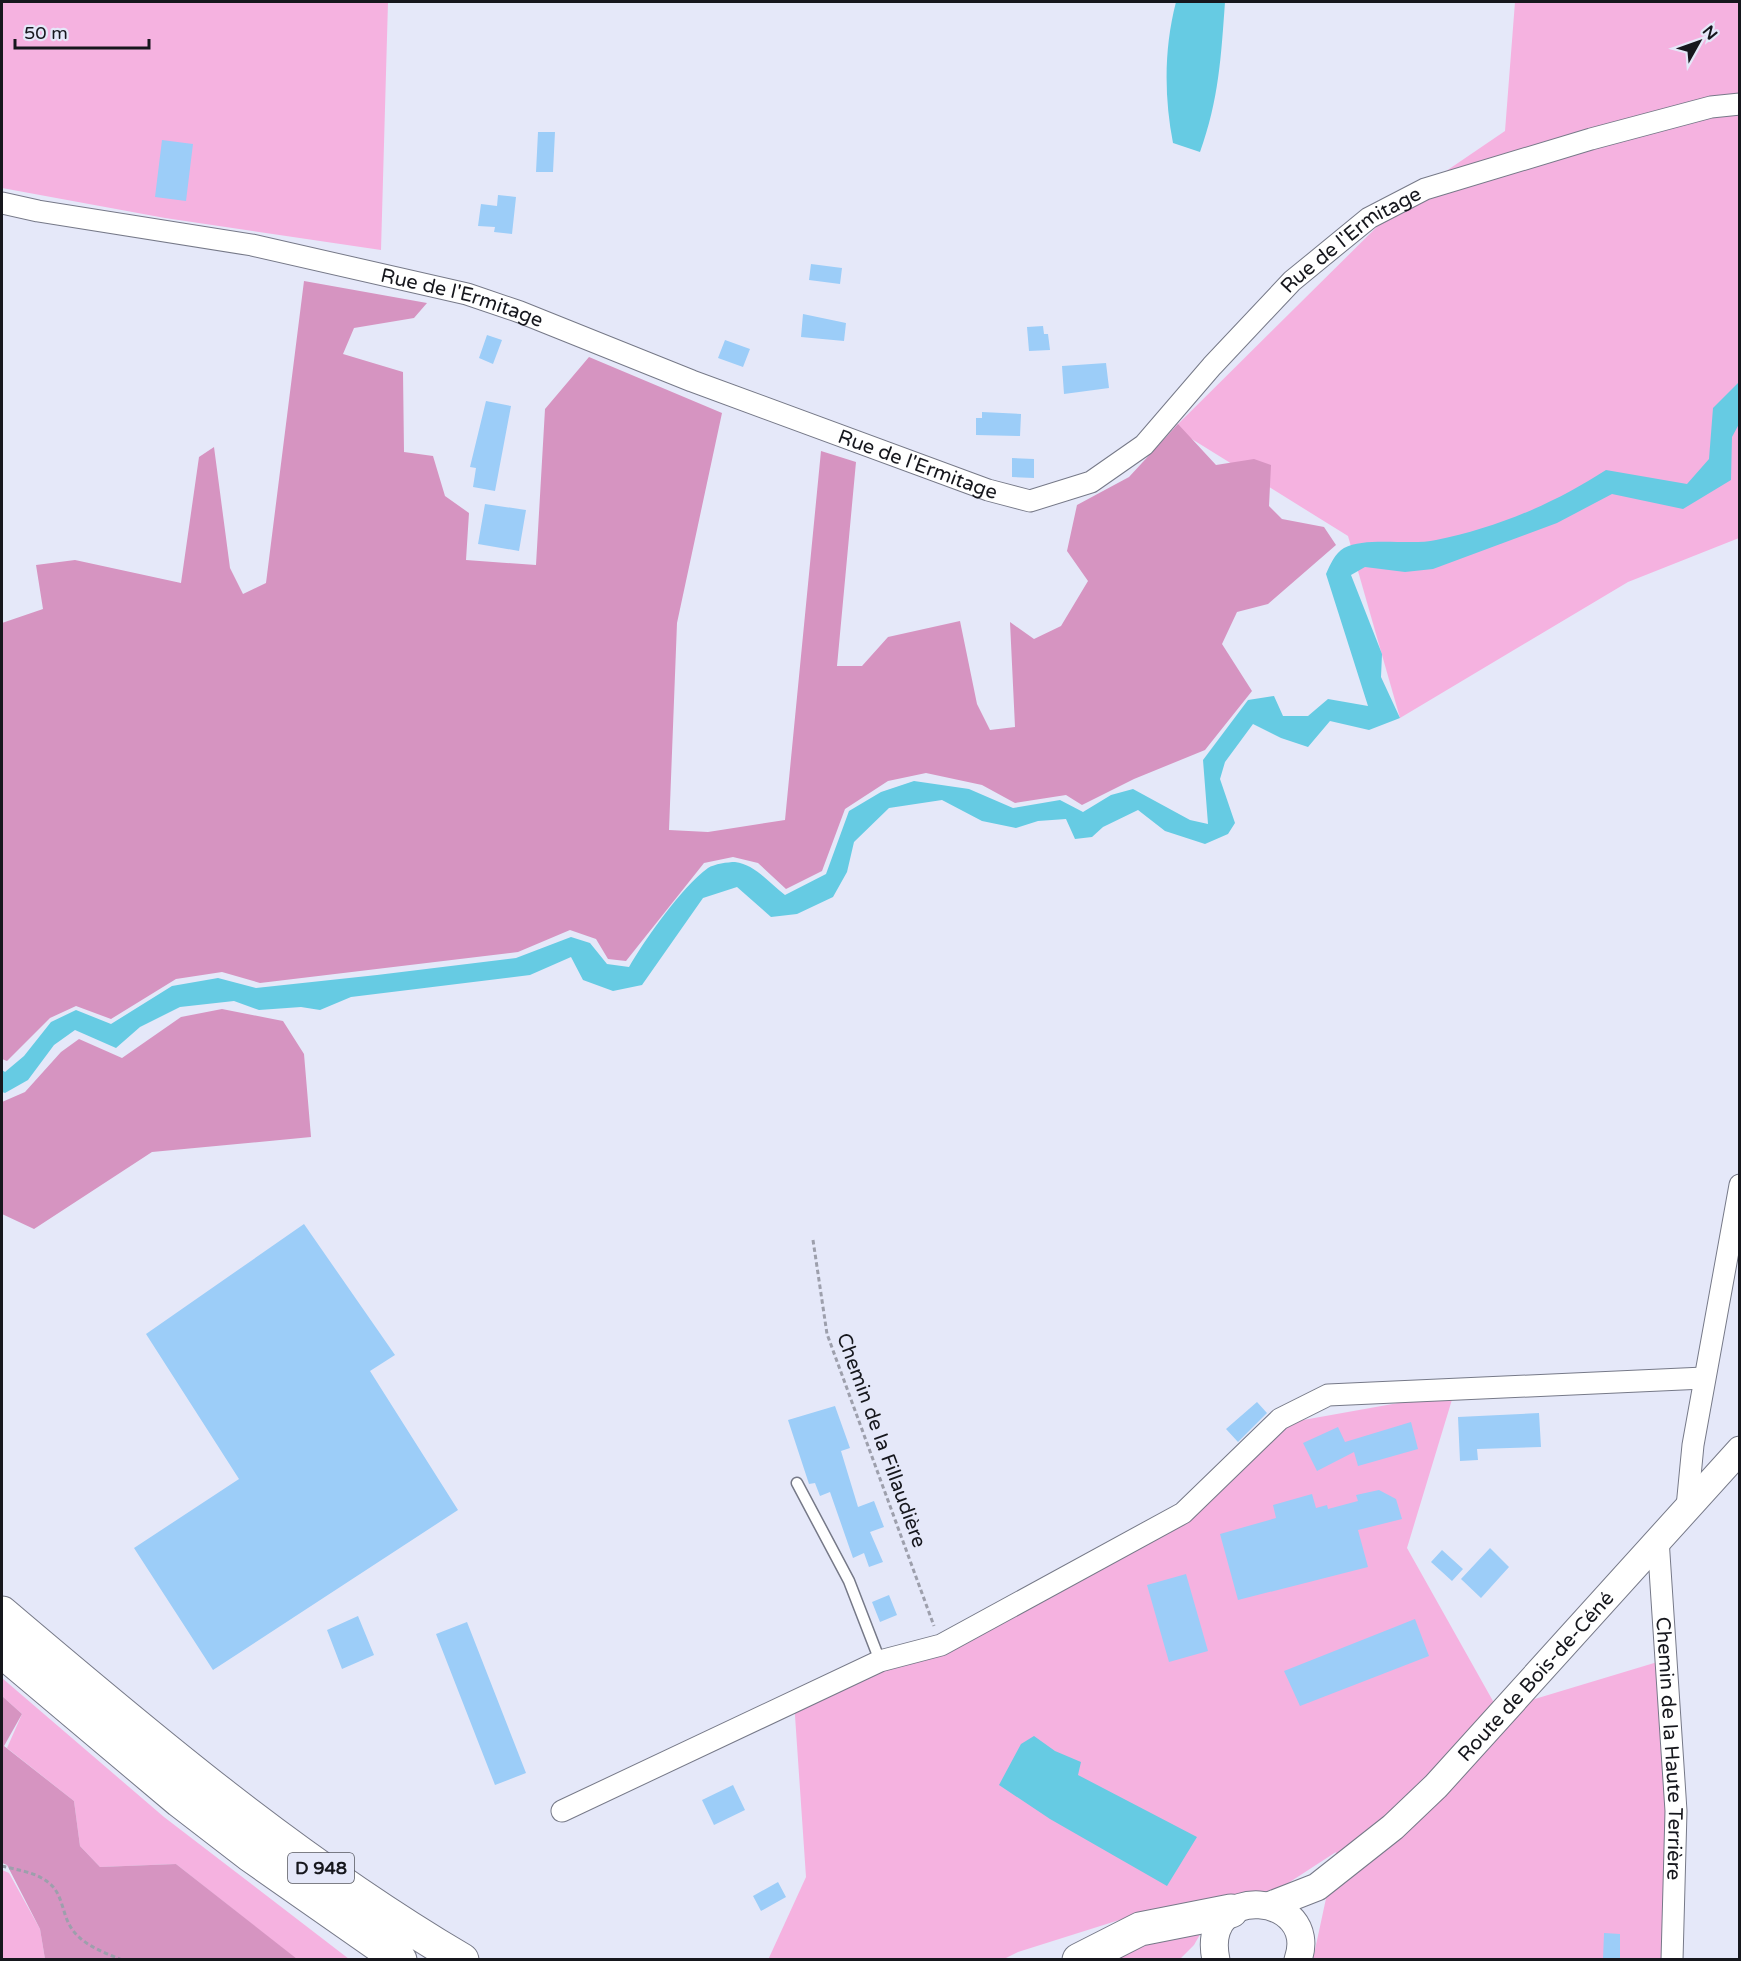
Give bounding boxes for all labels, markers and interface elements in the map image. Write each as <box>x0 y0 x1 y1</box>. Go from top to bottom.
scale bar <box>15 12 148 50</box>
north arrow <box>1669 12 1729 72</box>
text: 50 m <box>24 22 68 44</box>
text: N <box>1698 22 1722 44</box>
street label: Rue de l'Ermitage <box>1276 182 1425 298</box>
street label: Rue de l'Ermitage <box>378 264 546 333</box>
street label: Rue de l'Ermitage <box>834 425 1000 505</box>
street label: Chemin de la Fillaudière <box>831 1330 931 1551</box>
street label: Route de Bois-de-Céné <box>1453 1587 1619 1767</box>
street label: Chemin de la Haute Terrière <box>1650 1616 1687 1881</box>
road number: D 948 <box>288 1853 354 1883</box>

